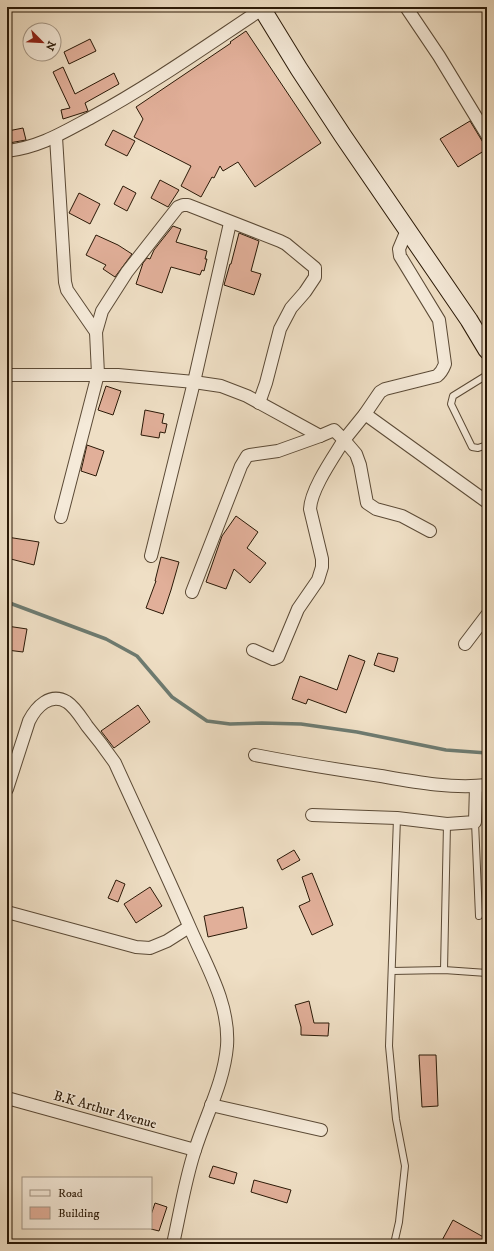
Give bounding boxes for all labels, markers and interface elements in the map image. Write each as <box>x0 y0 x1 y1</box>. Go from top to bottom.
north arrow <box>22 22 62 62</box>
text: N <box>42 39 58 53</box>
street label: B.K Arthur Avenue <box>51 1087 159 1133</box>
legend <box>22 1177 152 1229</box>
text: Road <box>58 1186 83 1201</box>
text: Building <box>58 1206 99 1221</box>

